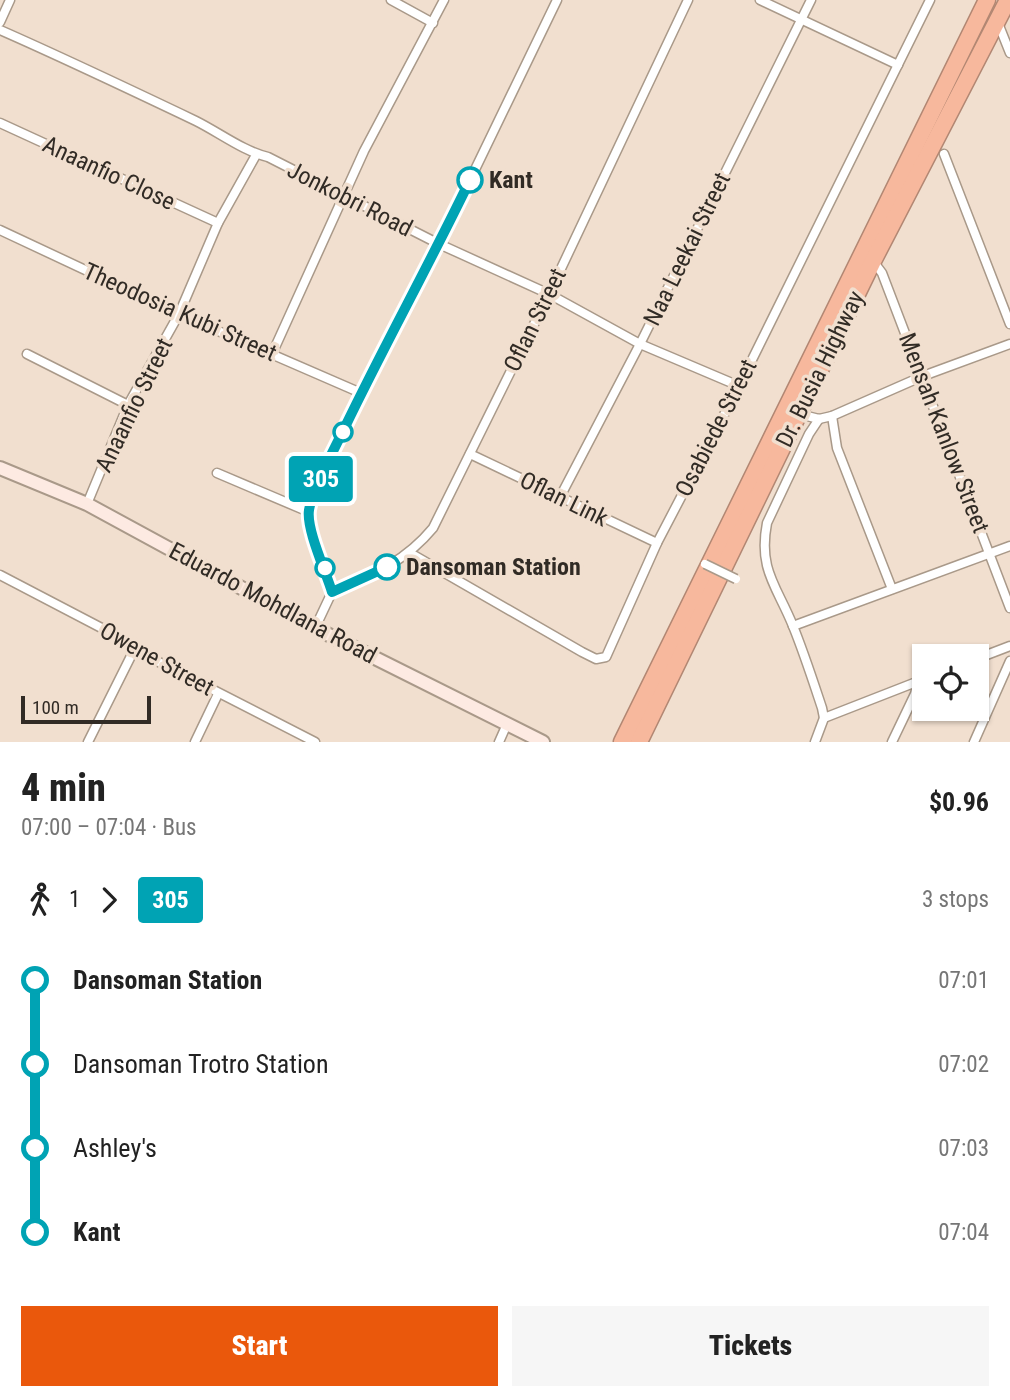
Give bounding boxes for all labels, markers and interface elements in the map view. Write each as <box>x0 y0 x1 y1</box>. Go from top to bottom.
street label: Anaanfio Close <box>38 130 180 216</box>
street label: Jonkobri Road <box>283 156 417 242</box>
place label: Kant <box>489 166 533 194</box>
marker: Kant <box>457 167 483 193</box>
street label: Naa Leekai Street <box>638 168 736 330</box>
street label: Theodosia Kubi Street <box>79 257 281 367</box>
street label: Oflan Street <box>498 264 572 376</box>
street label: Dr. Busia Highway <box>770 286 870 452</box>
street label: Mensah Kanlow Street <box>893 329 995 537</box>
street label: Anaanfio Street <box>89 333 179 477</box>
street label: Osabiede Street <box>669 355 763 501</box>
unlabelled marker <box>333 422 353 442</box>
line badge: 305 <box>281 456 361 502</box>
text: 305 <box>303 465 339 493</box>
street label: Oflan Link <box>515 466 613 532</box>
street label: Eduardo Mohdlana Road <box>165 536 381 670</box>
place label: Dansoman Station <box>406 553 581 581</box>
marker: Dansoman Station <box>374 554 400 580</box>
unlabelled marker <box>315 558 335 578</box>
street label: Owene Street <box>95 616 219 702</box>
map controls <box>912 644 989 721</box>
button: locate <box>912 644 989 721</box>
scale bar <box>21 693 150 725</box>
text: 100 m <box>32 696 79 719</box>
text: 4 min <box>21 766 106 810</box>
text: $0.96 <box>929 787 989 817</box>
text: 07:00 – 07:04 · Bus <box>21 814 197 841</box>
icon: walk <box>21 881 59 919</box>
icon: forward <box>90 881 128 919</box>
text: 1 <box>69 886 80 913</box>
text: 305 <box>152 886 189 914</box>
text: 3 stops <box>922 886 989 913</box>
text: Dansoman Station <box>73 965 262 995</box>
text: 07:01 <box>938 967 989 994</box>
text: Dansoman Trotro Station <box>73 1049 329 1079</box>
text: 07:02 <box>938 1051 989 1078</box>
text: Ashley's <box>73 1133 157 1163</box>
text: 07:03 <box>938 1135 989 1162</box>
text: Kant <box>73 1217 120 1247</box>
text: 07:04 <box>938 1219 989 1246</box>
button: Start <box>21 1306 498 1386</box>
button: Tickets <box>512 1306 989 1386</box>

